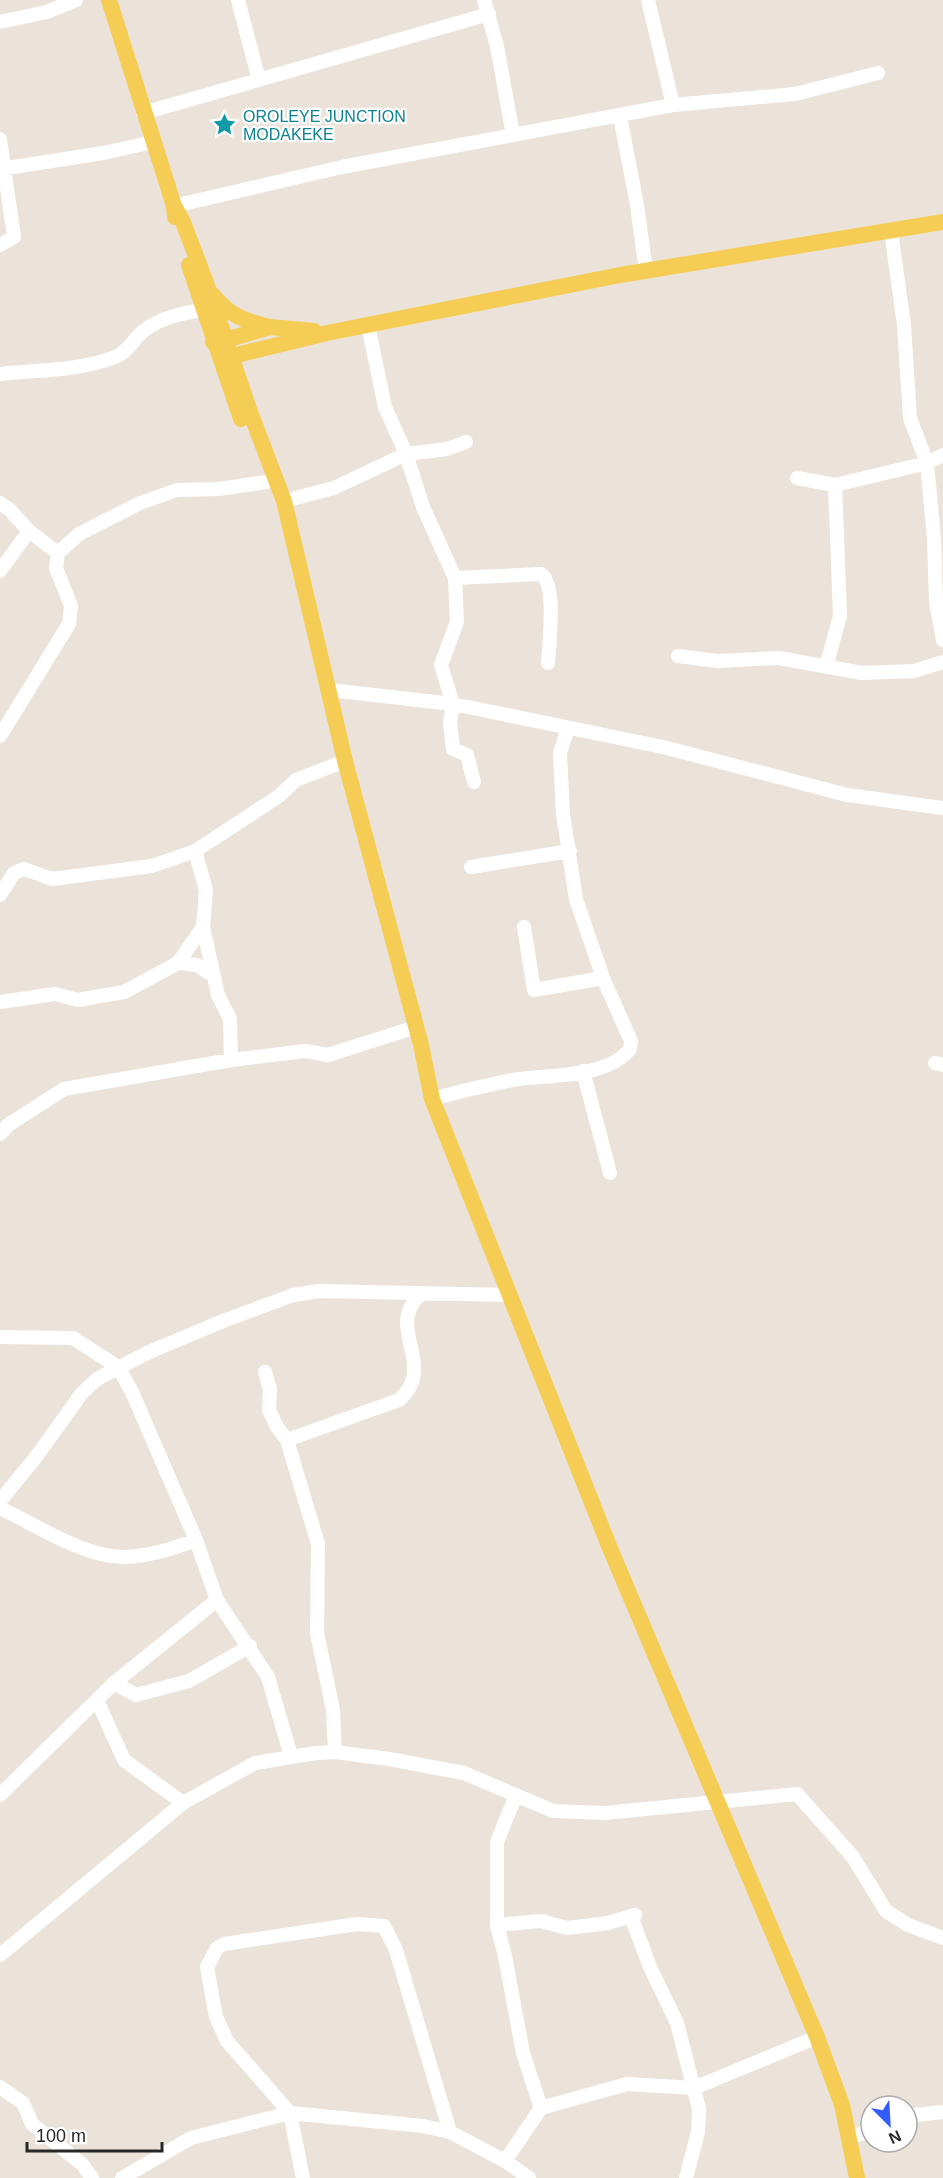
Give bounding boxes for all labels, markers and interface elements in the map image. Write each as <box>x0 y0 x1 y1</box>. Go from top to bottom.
place label: OROLEYE JUNCTION MODAKEKE <box>243 108 406 143</box>
place icon: OROLEYE JUNCTION MODAKEKE <box>212 112 238 138</box>
north arrow <box>859 2094 919 2154</box>
scale bar <box>27 2115 162 2153</box>
text: 100 m <box>36 2126 86 2146</box>
text: N <box>886 2127 904 2147</box>

